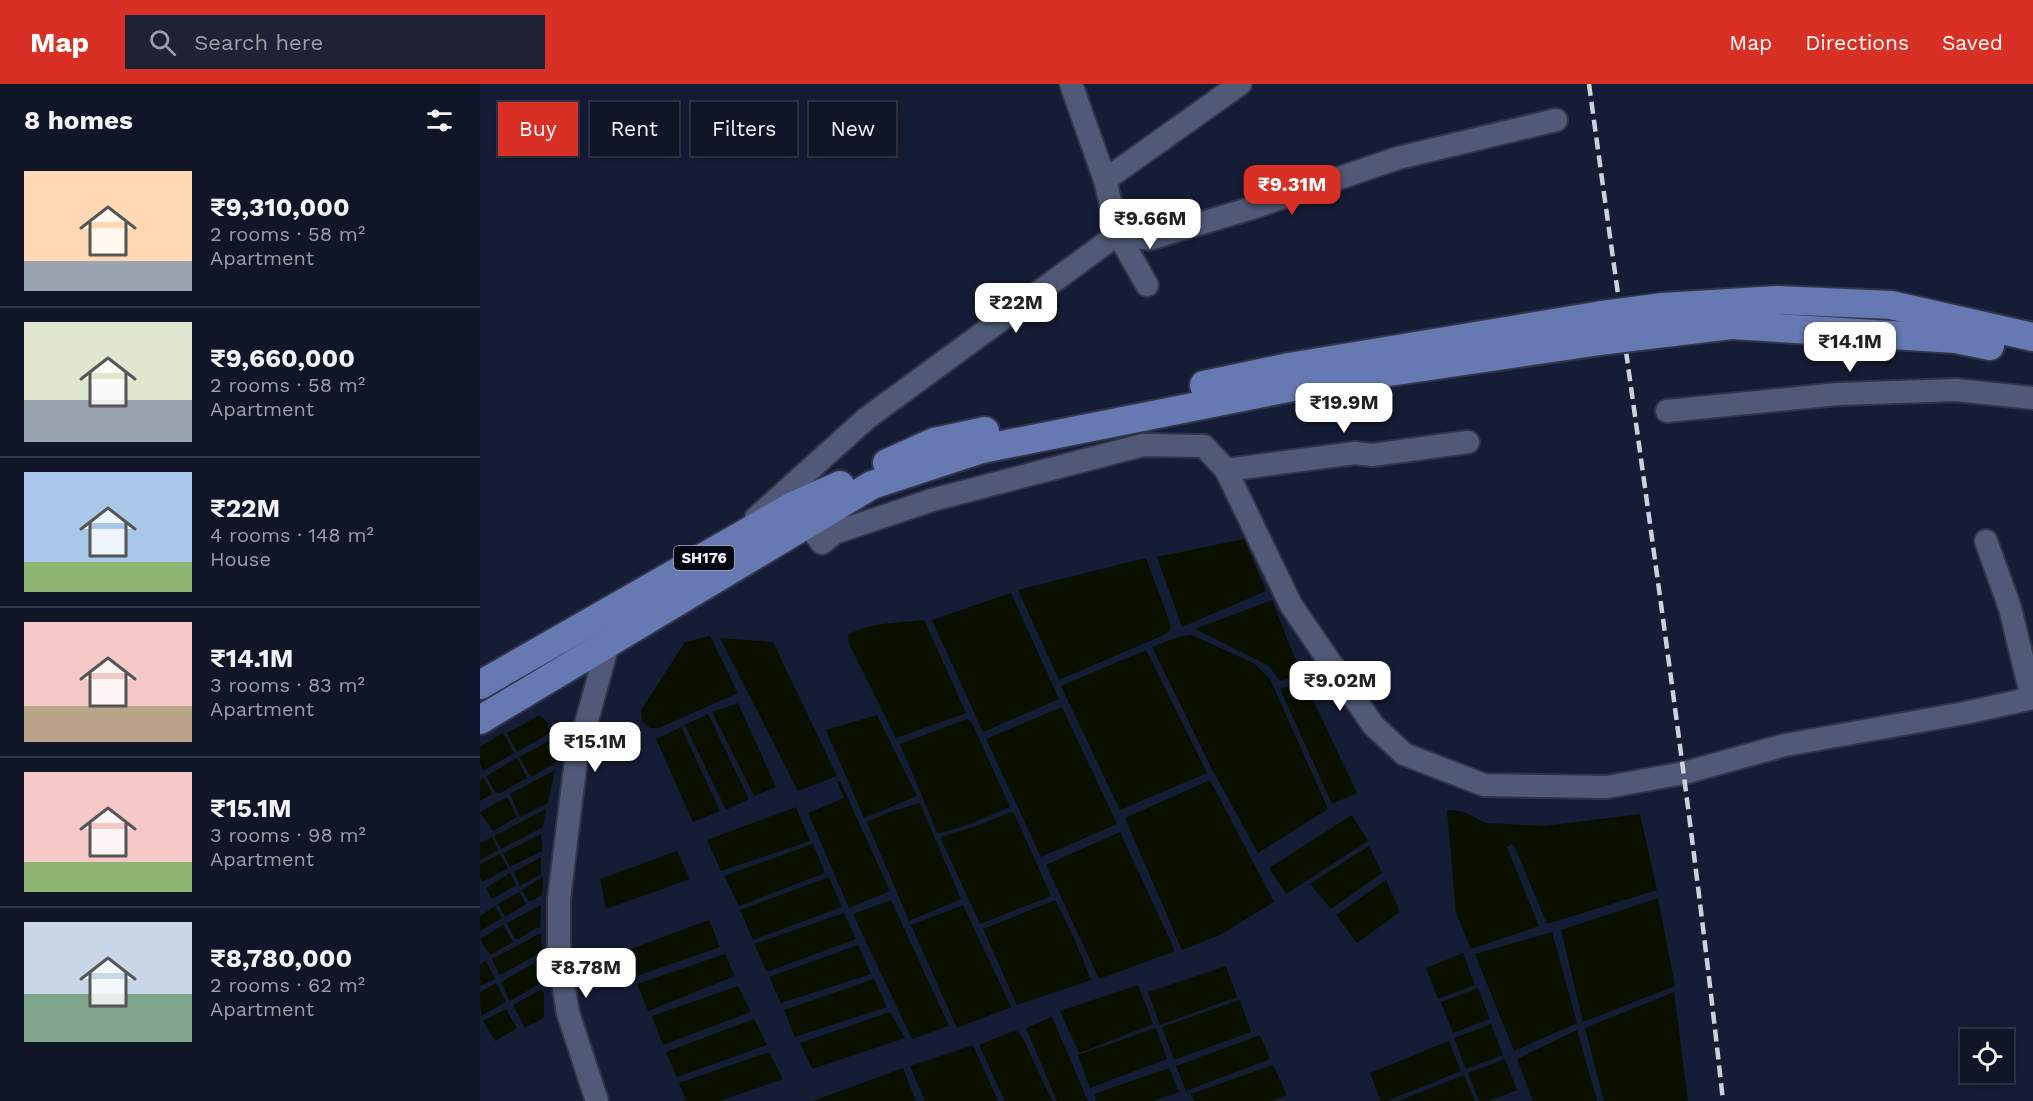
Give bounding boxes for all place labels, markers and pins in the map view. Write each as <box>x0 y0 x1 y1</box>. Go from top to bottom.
pin: ₹9.31M <box>1243 165 1341 216</box>
pin: ₹9.66M <box>1101 199 1199 250</box>
pin: ₹22M <box>980 283 1052 334</box>
pin: ₹14.1M <box>1801 322 1899 373</box>
pin: ₹19.9M <box>1295 383 1393 434</box>
pin: ₹9.02M <box>1291 661 1389 712</box>
pin: ₹15.1M <box>546 722 644 773</box>
pin: ₹8.78M <box>537 948 635 999</box>

